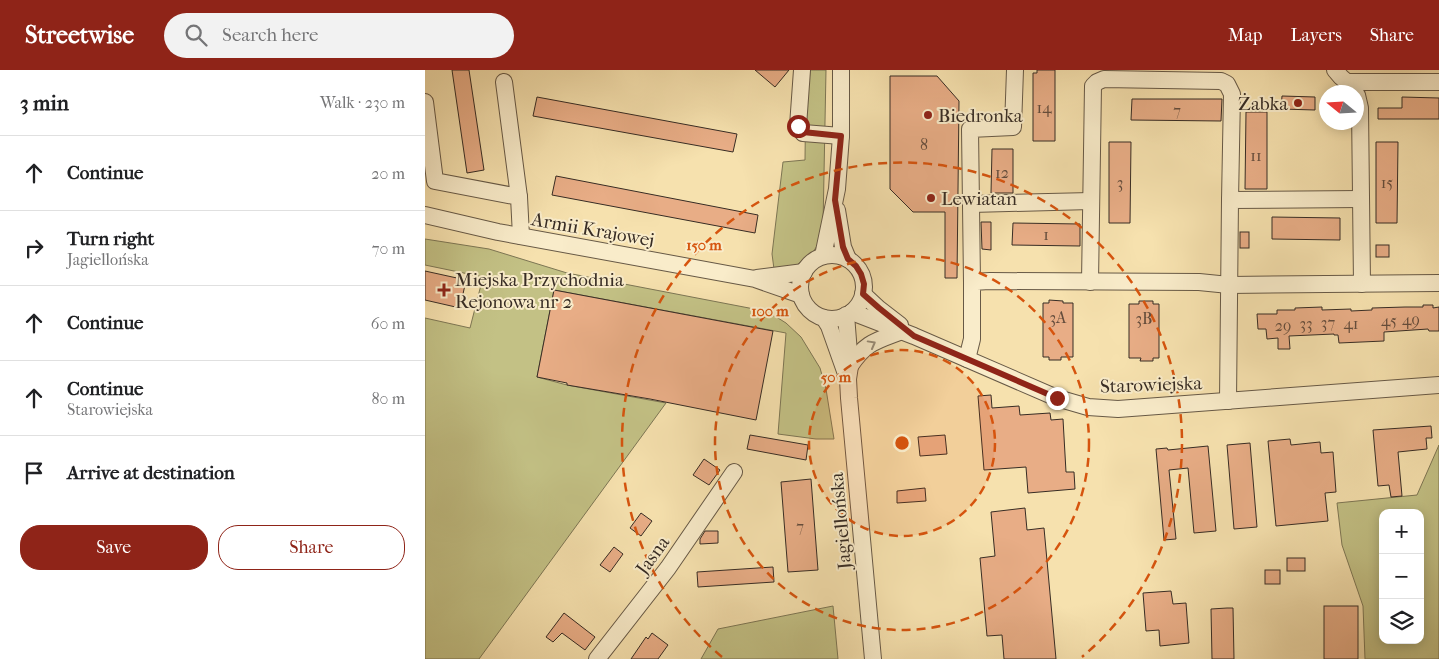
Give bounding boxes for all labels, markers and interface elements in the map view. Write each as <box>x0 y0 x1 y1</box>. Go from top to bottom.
search box <box>164 13 514 58</box>
text: Streetwise <box>25 21 134 49</box>
icon: search <box>182 21 210 49</box>
text: Search here <box>222 24 318 46</box>
text: Map <box>1228 25 1262 46</box>
text: Layers <box>1290 25 1342 46</box>
text: Share <box>1370 25 1414 46</box>
north arrow <box>1319 85 1364 130</box>
text: 3 min <box>20 91 69 115</box>
text: Walk · 230 m <box>320 93 405 112</box>
place label: Żabka <box>1238 93 1288 115</box>
marker: Żabka <box>1292 97 1304 109</box>
house number: 14 <box>1036 98 1052 117</box>
house number: 7 <box>1173 101 1181 120</box>
place label: Biedronka <box>938 105 1023 127</box>
marker: Biedronka <box>922 109 934 121</box>
route start <box>787 115 810 138</box>
house number: 8 <box>920 135 928 154</box>
house number: 11 <box>1250 146 1262 165</box>
icon: ahead <box>20 159 48 187</box>
text: Continue <box>67 162 143 184</box>
house number: 12 <box>995 163 1009 182</box>
text: 20 m <box>371 164 405 183</box>
house number: 3 <box>1117 173 1123 192</box>
house number: 15 <box>1381 173 1393 192</box>
place label: Lewiatan <box>941 188 1017 210</box>
marker: Lewiatan <box>925 192 937 204</box>
street label: Armii Krajowej <box>529 208 656 252</box>
house number: 1 <box>1043 225 1049 244</box>
text: Turn right <box>67 228 154 250</box>
icon: right <box>20 234 48 262</box>
text: 150 m <box>686 236 722 254</box>
text: 70 m <box>372 239 405 258</box>
text: Jagiellońska <box>67 250 149 269</box>
place label: Miejska Przychodnia Rejonowa nr 2 <box>455 269 624 313</box>
marker: Miejska Przychodnia Rejonowa nr 2 <box>437 283 451 297</box>
text: 100 m <box>751 302 789 320</box>
house number: 3A <box>1050 308 1067 327</box>
icon: ahead <box>20 309 48 337</box>
house number: 3B <box>1136 309 1152 328</box>
house number: 49 <box>1402 310 1420 329</box>
house number: 45 <box>1381 311 1397 330</box>
text: Continue <box>67 312 143 334</box>
house number: 37 <box>1321 313 1335 332</box>
text: 60 m <box>371 314 405 333</box>
house number: 33 <box>1299 314 1313 333</box>
house number: 41 <box>1343 314 1359 333</box>
house number: 29 <box>1275 316 1291 335</box>
one-way arrow <box>867 340 876 350</box>
text: 50 m <box>821 368 852 386</box>
street label: Starowiejska <box>1100 372 1203 398</box>
text: Continue <box>67 378 143 400</box>
icon: ahead <box>20 384 48 412</box>
route end <box>1046 387 1069 410</box>
text: 80 m <box>371 389 405 408</box>
text: Starowiejska <box>67 400 153 419</box>
centre of rings <box>893 434 911 452</box>
icon: arrive <box>20 459 48 487</box>
text: Arrive at destination <box>67 462 235 484</box>
street label: Jagiellońska <box>826 471 856 572</box>
map controls <box>1379 509 1424 644</box>
button: + <box>1379 509 1424 554</box>
house number: 7 <box>796 517 804 536</box>
button: Save <box>20 525 208 570</box>
button: Share <box>218 525 405 570</box>
street label: Jasna <box>630 532 674 581</box>
button: − <box>1379 554 1424 599</box>
button: layers <box>1379 599 1424 644</box>

